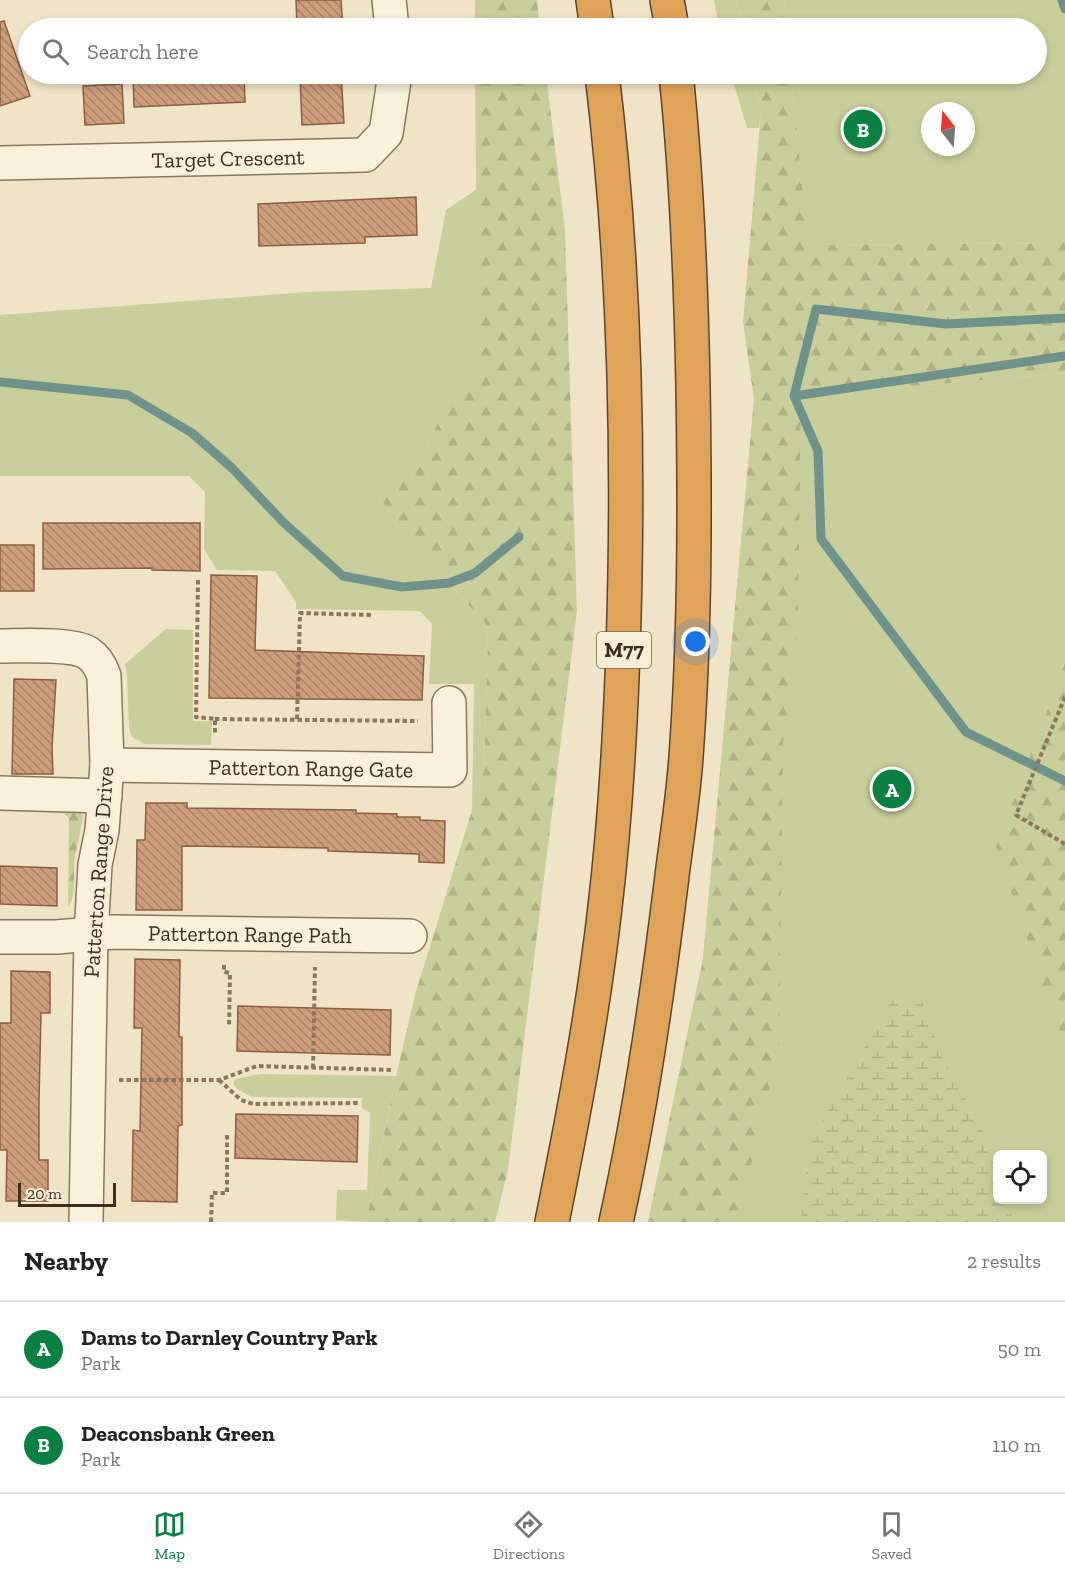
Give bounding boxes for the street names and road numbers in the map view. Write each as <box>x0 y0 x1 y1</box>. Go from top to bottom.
street label: Target Crescent <box>151 143 306 174</box>
road number: M77 <box>597 632 651 668</box>
street label: Patterton Range Gate <box>208 753 414 783</box>
street label: Patterton Range Drive <box>78 765 119 979</box>
street label: Patterton Range Path <box>148 919 353 949</box>

